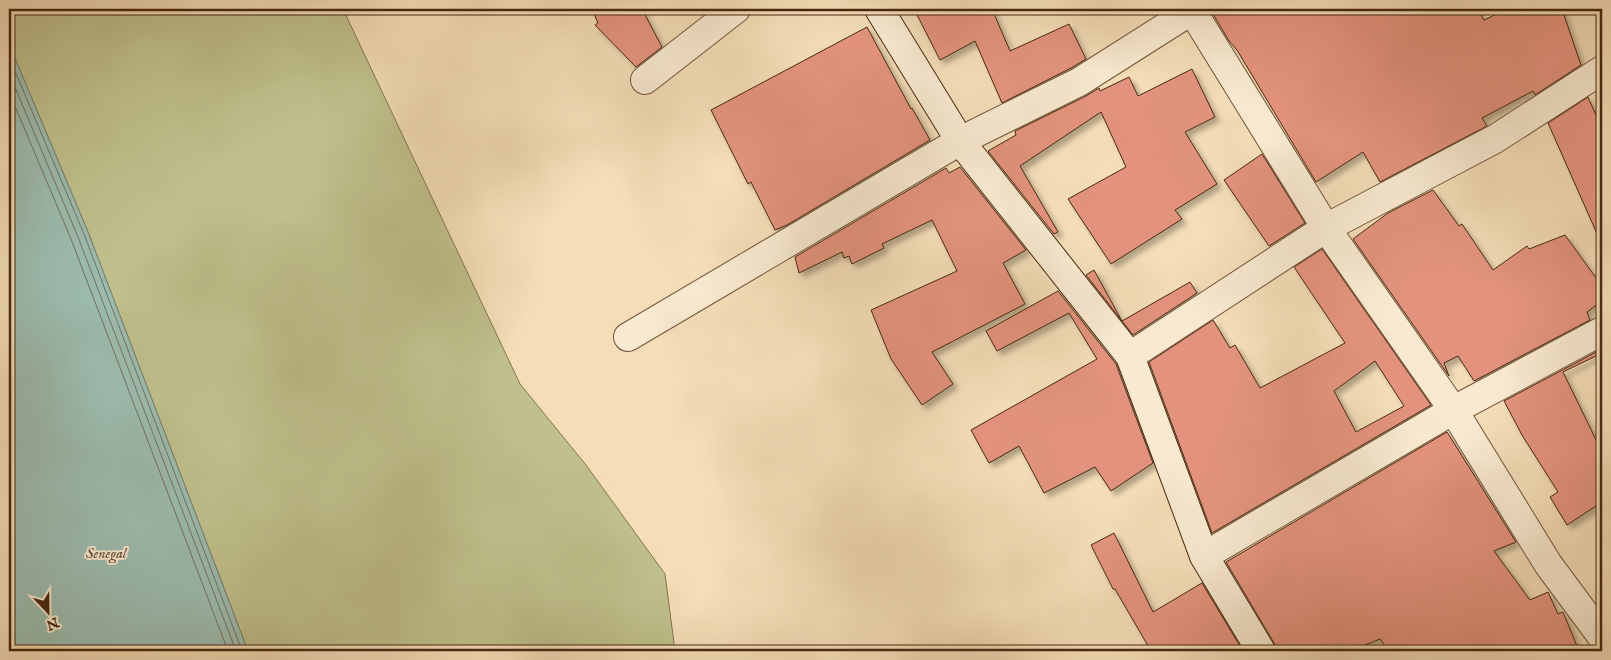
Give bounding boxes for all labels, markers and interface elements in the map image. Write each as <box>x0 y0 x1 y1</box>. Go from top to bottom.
water label: Senegal <box>86 544 128 564</box>
north arrow <box>22 588 72 638</box>
text: N <box>44 612 62 634</box>

